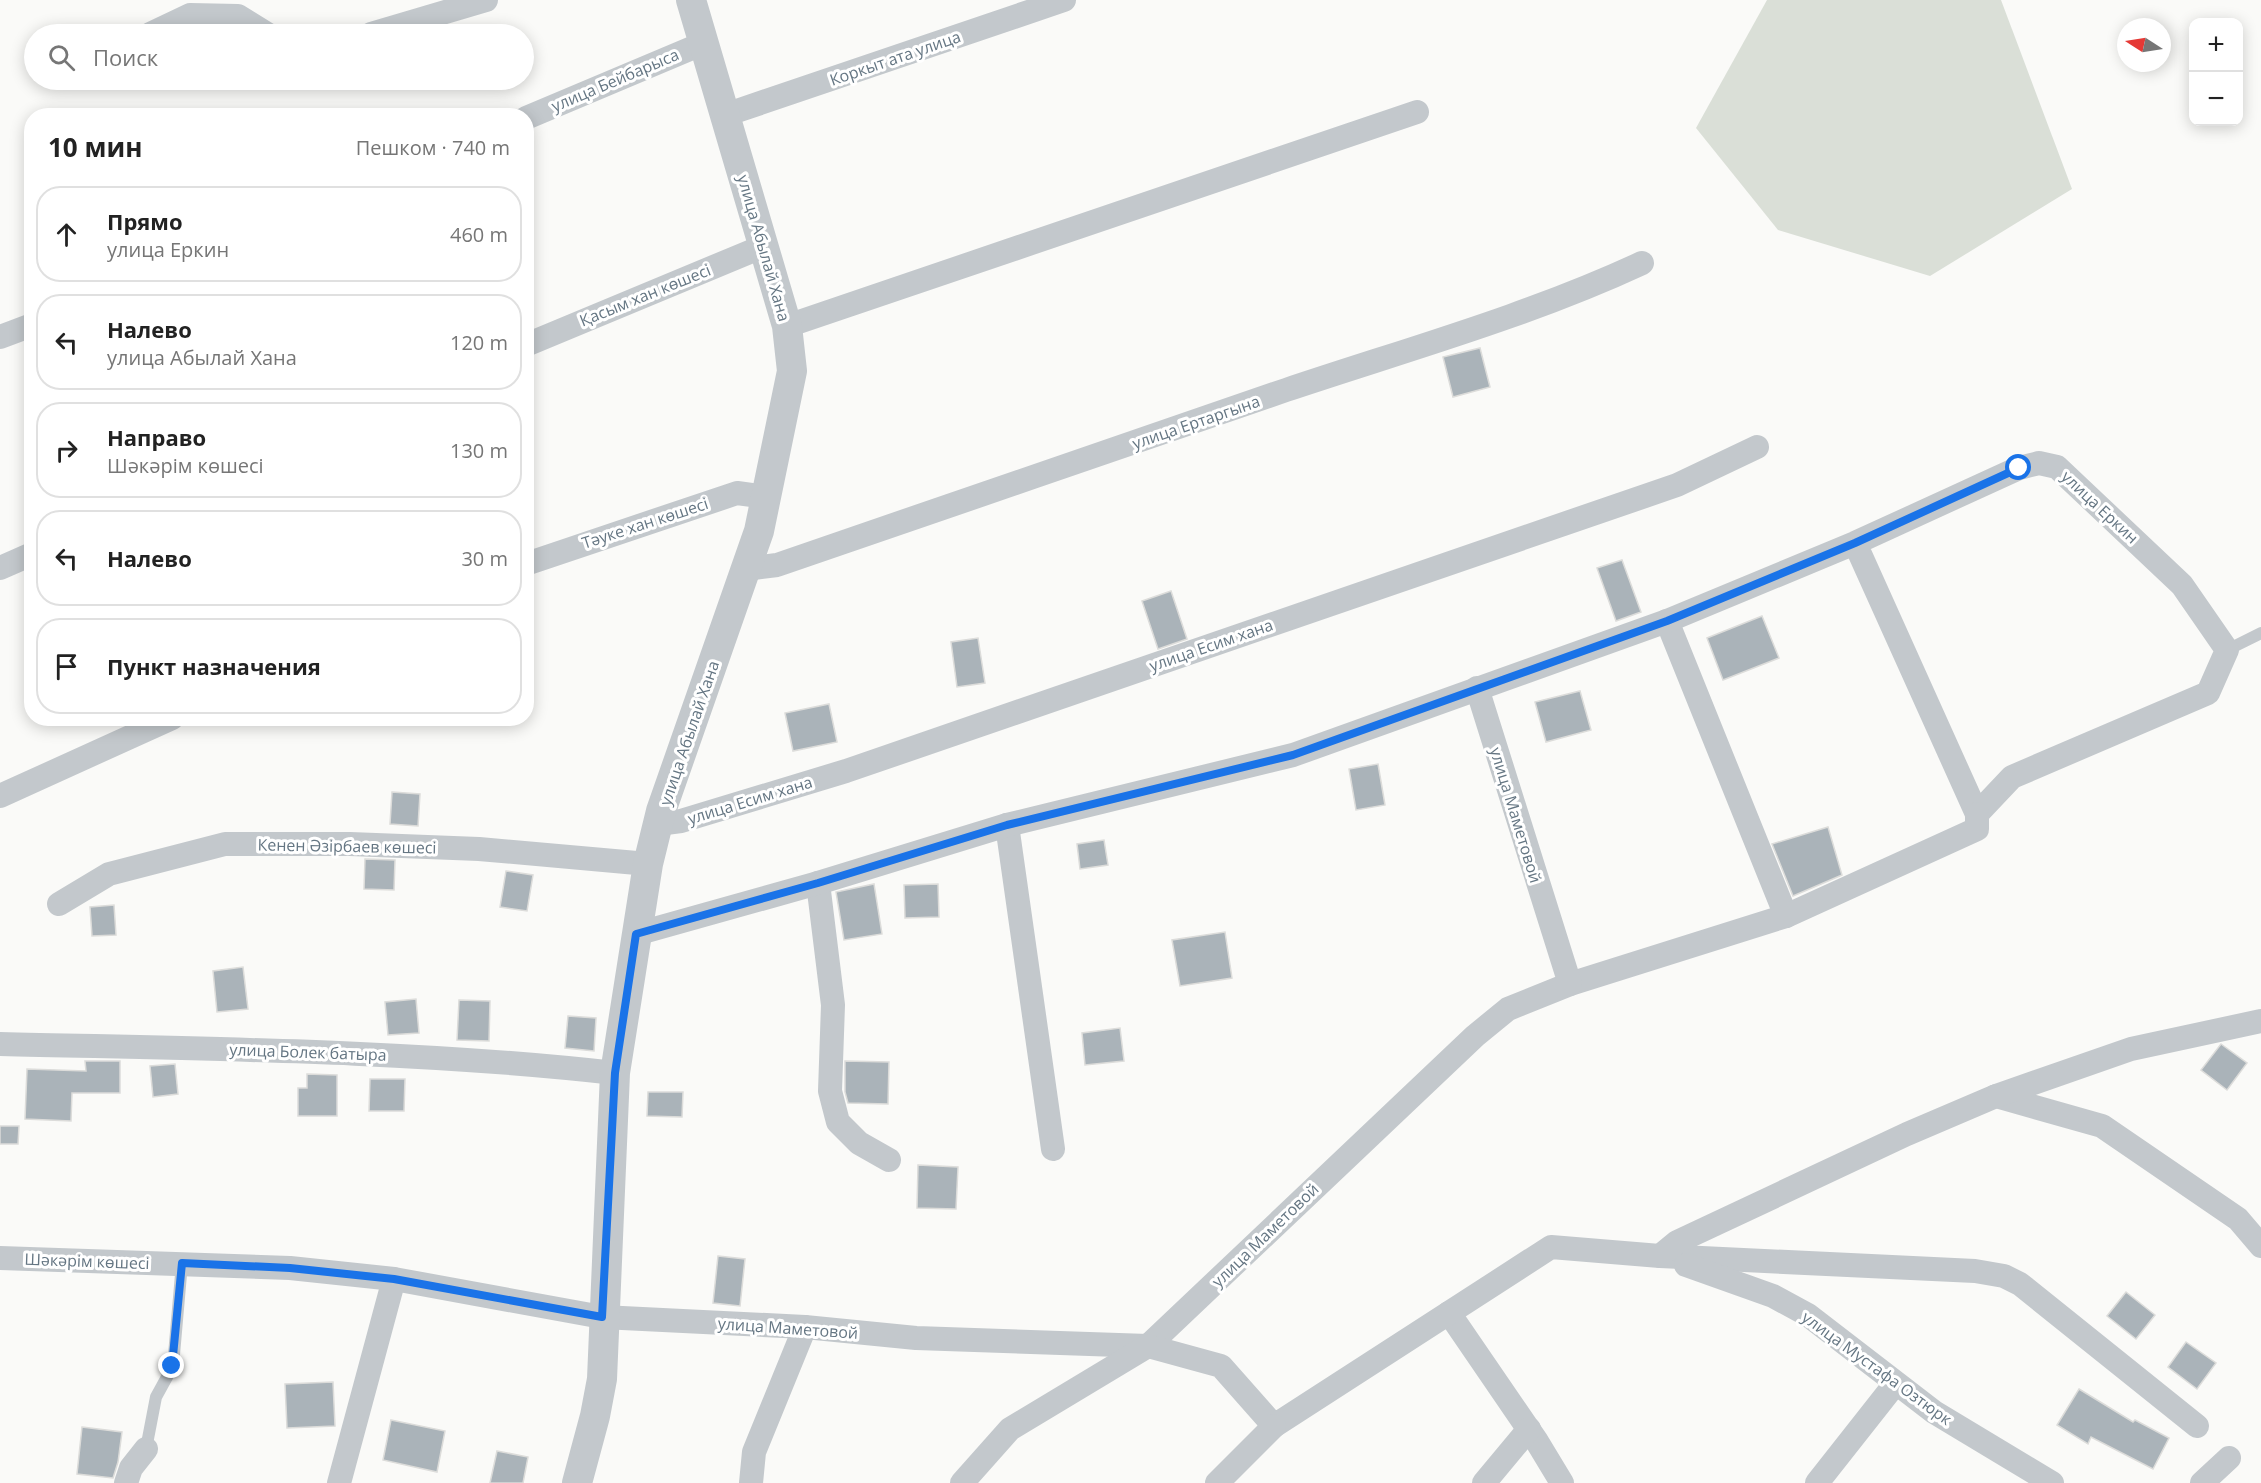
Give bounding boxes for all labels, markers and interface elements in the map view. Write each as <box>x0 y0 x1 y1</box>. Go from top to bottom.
north arrow <box>2117 18 2171 72</box>
map controls <box>2189 18 2243 126</box>
button: + <box>2189 18 2243 72</box>
search box <box>24 24 534 90</box>
street label: Коркыт ата улица <box>827 25 963 91</box>
icon: search <box>45 41 78 74</box>
text: Поиск <box>93 42 158 72</box>
street label: улица Бейбарыса <box>548 43 682 117</box>
button: − <box>2189 72 2243 126</box>
text: 10 мин <box>48 129 142 165</box>
text: Пешком · 740 m <box>356 134 510 161</box>
street label: улица Абылай Хана <box>732 172 796 324</box>
text: Прямо <box>107 206 183 236</box>
icon: ahead <box>50 218 83 251</box>
text: 460 m <box>450 221 508 248</box>
text: улица Еркин <box>107 236 229 263</box>
street label: Қасым хан көшесі <box>576 259 714 331</box>
text: Налево <box>107 314 192 344</box>
icon: left <box>50 326 83 359</box>
text: 120 m <box>450 329 508 356</box>
text: улица Абылай Хана <box>107 344 297 371</box>
street label: улица Ертаргына <box>1129 390 1263 454</box>
text: Направо <box>107 422 206 452</box>
icon: right <box>50 434 83 467</box>
text: 130 m <box>450 437 508 464</box>
text: Шәкәрім көшесі <box>107 452 264 479</box>
route start <box>2005 454 2031 480</box>
street label: улица Еркин <box>2057 466 2143 548</box>
street label: Тәуке хан көшесі <box>579 492 711 554</box>
icon: left <box>50 542 83 575</box>
text: Налево <box>107 543 192 573</box>
text: 30 m <box>461 545 508 572</box>
street label: улица Есим хана <box>1146 614 1276 676</box>
icon: arrive <box>50 650 83 683</box>
text: Пункт назначения <box>107 651 321 681</box>
street label: улица Абылай Хана <box>654 658 724 808</box>
street label: улица Маметовой <box>1485 745 1547 885</box>
street label: улица Есим хана <box>685 771 815 829</box>
street label: Кенен Әзірбаев көшесі <box>257 833 437 859</box>
street label: улица Болек батыра <box>229 1038 387 1066</box>
street label: улица Маметовой <box>1207 1178 1323 1292</box>
street label: Шәкәрім көшесі <box>24 1248 150 1274</box>
street label: улица Мустафа Озтюрк <box>1798 1306 1957 1430</box>
street label: улица Маметовой <box>717 1312 859 1344</box>
route end <box>158 1352 184 1378</box>

